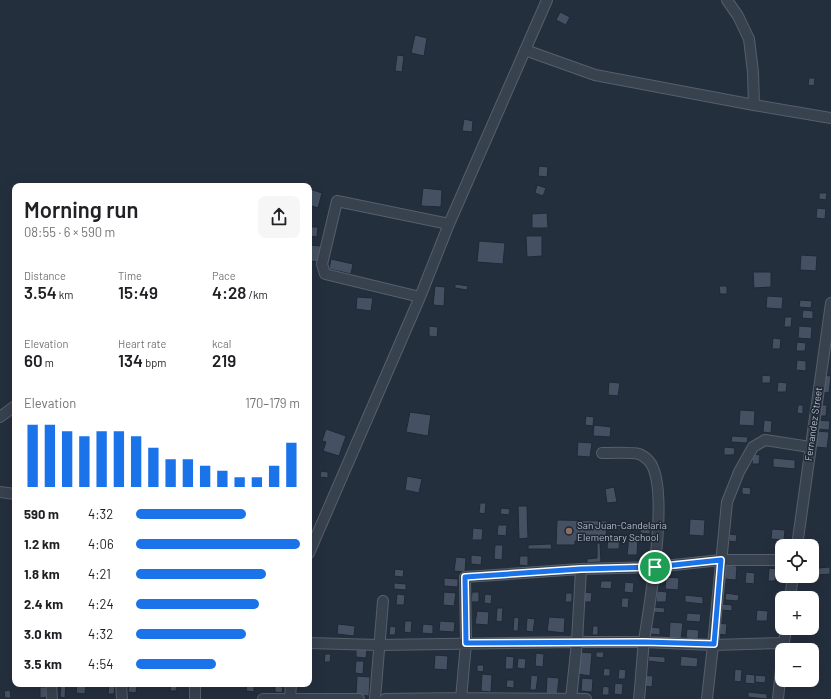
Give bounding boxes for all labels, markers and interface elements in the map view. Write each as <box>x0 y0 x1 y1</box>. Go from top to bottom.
text: Morning run <box>24 196 138 222</box>
button: share <box>258 196 300 238</box>
text: 08:55 · 6 × 590 m <box>24 224 115 240</box>
text: Distance <box>24 269 66 282</box>
text: Time <box>118 269 142 282</box>
text: Pace <box>212 269 236 282</box>
text: 3.54 <box>24 282 57 302</box>
text: 15:49 <box>118 282 158 302</box>
text: 4:28 <box>212 282 246 302</box>
text: km <box>57 288 73 301</box>
text: /km <box>246 288 268 301</box>
text: Elevation <box>24 337 68 350</box>
text: Heart rate <box>118 337 166 350</box>
text: kcal <box>212 337 231 350</box>
text: 60 <box>24 350 43 370</box>
text: 134 <box>118 350 143 370</box>
text: 219 <box>212 350 236 370</box>
text: m <box>43 356 54 369</box>
text: bpm <box>143 356 166 369</box>
street label: Fernandez Street <box>802 386 824 462</box>
text: Elevation <box>24 395 76 411</box>
text: 170–179 m <box>245 395 300 411</box>
text: 590 m <box>24 506 59 522</box>
text: 4:32 <box>88 506 113 522</box>
place label: San Juan-Candelaria Elementary School <box>577 519 667 543</box>
marker: San Juan-Candelaria Elementary School <box>564 526 574 536</box>
text: 1.2 km <box>24 536 60 552</box>
text: 4:06 <box>88 536 114 552</box>
map controls <box>775 539 819 687</box>
button: locate <box>775 539 819 583</box>
pin <box>638 550 672 584</box>
icon: arrive <box>644 556 666 578</box>
text: 1.8 km <box>24 566 60 582</box>
text: 4:21 <box>88 566 111 582</box>
button: + <box>775 591 819 635</box>
text: 2.4 km <box>24 596 63 612</box>
text: 4:24 <box>88 596 114 612</box>
text: 3.0 km <box>24 626 62 642</box>
text: 4:32 <box>88 626 113 642</box>
button: − <box>775 643 819 687</box>
text: 3.5 km <box>24 656 62 672</box>
text: 4:54 <box>88 656 113 672</box>

